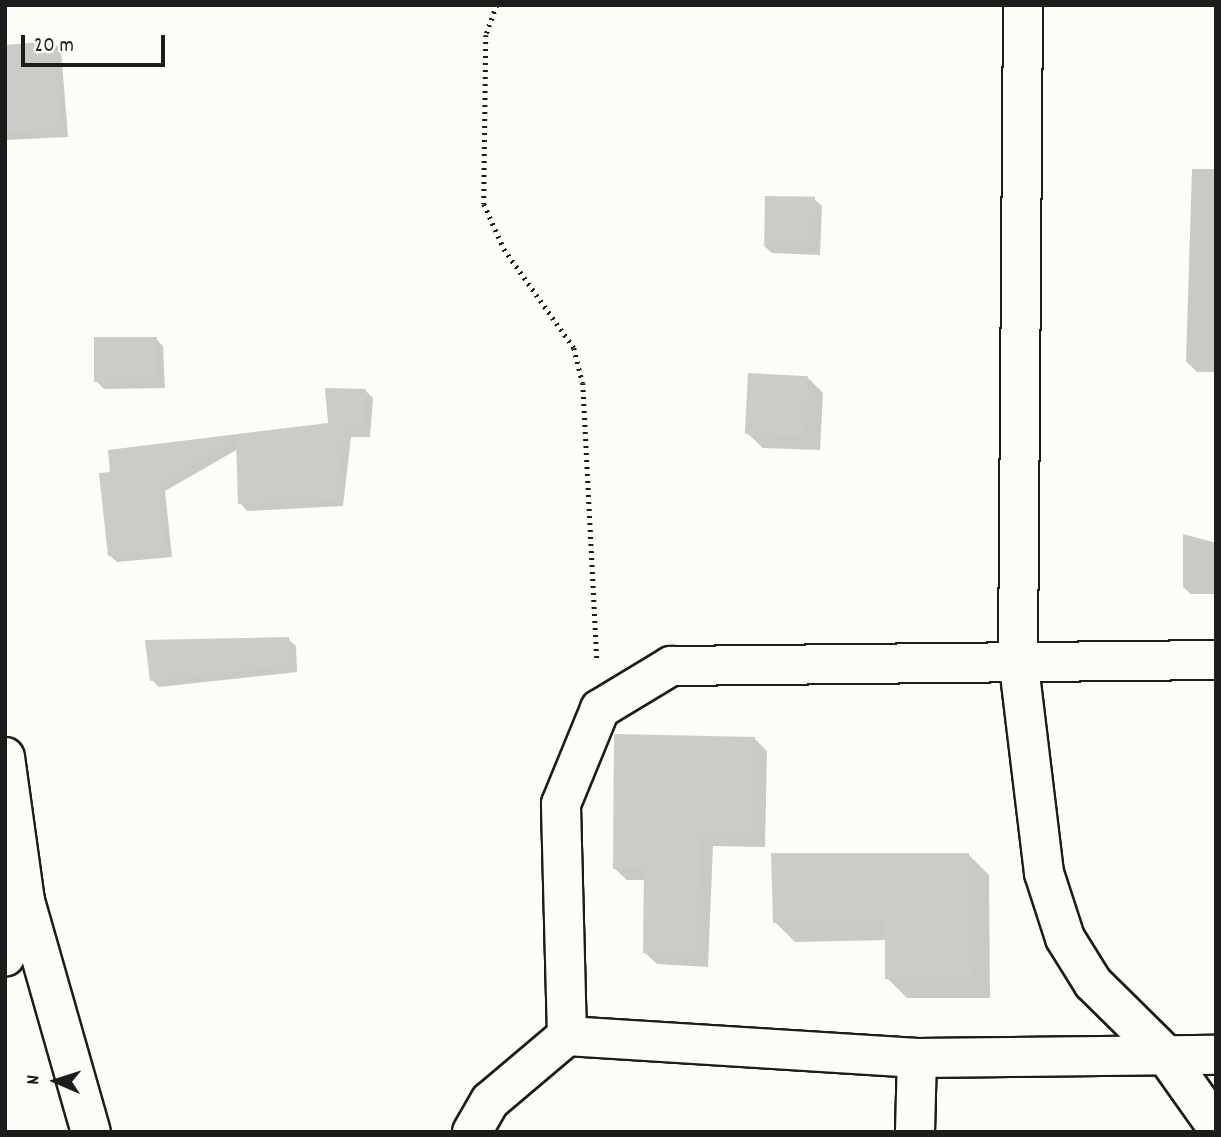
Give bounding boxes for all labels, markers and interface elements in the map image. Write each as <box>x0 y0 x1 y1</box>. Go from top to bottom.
scale bar <box>24 21 168 65</box>
text: 20 m <box>34 32 74 62</box>
north arrow <box>21 1046 91 1116</box>
text: N <box>21 1074 48 1085</box>

